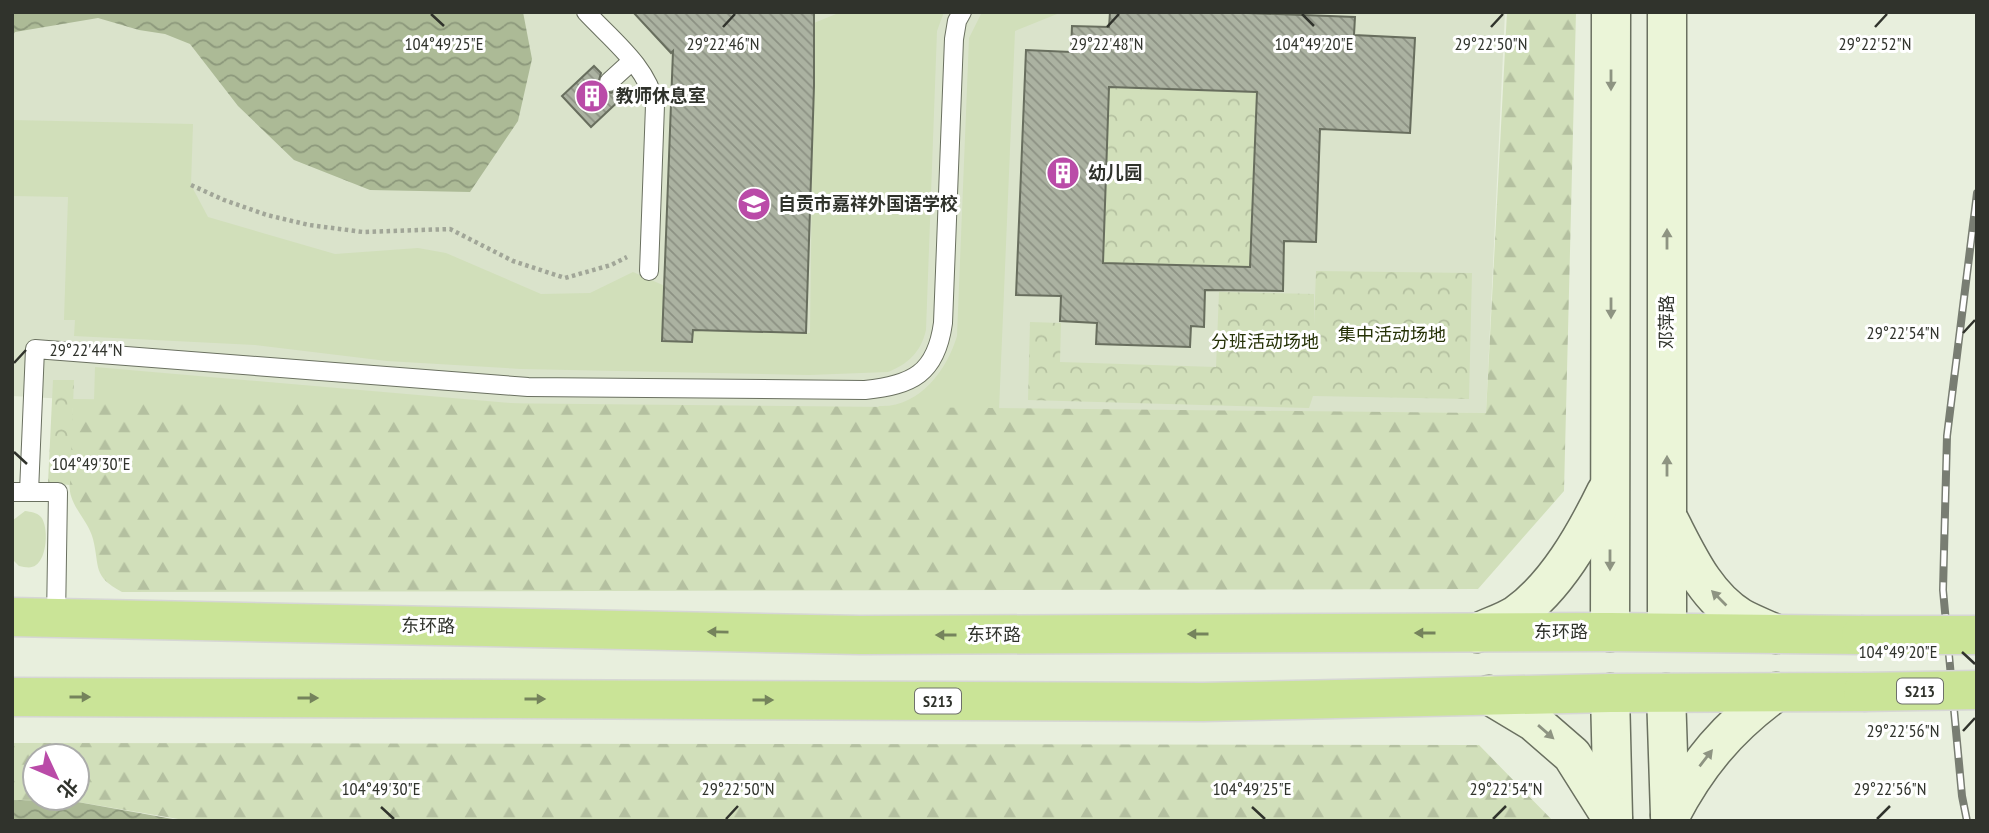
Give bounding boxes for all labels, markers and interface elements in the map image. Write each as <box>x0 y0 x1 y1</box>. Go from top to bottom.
text: 104°49'25"E <box>405 32 483 55</box>
text: 29°22'46"N <box>687 32 759 55</box>
text: 29°22'48"N <box>1071 32 1143 55</box>
text: 104°49'20"E <box>1275 32 1353 55</box>
text: 29°22'50"N <box>1455 32 1527 55</box>
text: 29°22'52"N <box>1839 32 1911 55</box>
one-way arrow <box>1605 70 1617 92</box>
building icon: 教师休息室 <box>573 77 611 115</box>
place label: 教师休息室 <box>616 84 706 107</box>
building icon: 幼儿园 <box>1044 154 1082 192</box>
place label: 幼儿园 <box>1088 161 1142 184</box>
school or university icon: 自贡市嘉祥外国语学校 <box>735 185 773 223</box>
place label: 自贡市嘉祥外国语学校 <box>778 192 958 215</box>
one-way arrow <box>1661 227 1673 249</box>
street label: 邓萍路 <box>1655 295 1678 349</box>
one-way arrow <box>1605 297 1617 319</box>
text: 29°22'54"N <box>1867 321 1939 344</box>
park label: 集中活动场地 <box>1338 323 1446 346</box>
park label: 分班活动场地 <box>1211 330 1319 353</box>
text: 29°22'44"N <box>50 338 122 361</box>
text: 104°49'30"E <box>52 452 130 475</box>
one-way arrow <box>1661 455 1673 477</box>
one-way arrow <box>1604 549 1616 571</box>
one-way arrow <box>1711 590 1727 606</box>
street label: 东环路 <box>401 614 455 637</box>
street label: 东环路 <box>1534 620 1588 643</box>
street label: 东环路 <box>967 623 1021 646</box>
one-way arrow <box>707 626 729 638</box>
one-way arrow <box>1414 627 1436 639</box>
one-way arrow <box>1186 628 1208 640</box>
one-way arrow <box>934 629 956 641</box>
text: 104°49'20"E <box>1859 640 1937 663</box>
road number: S213 <box>1897 678 1943 704</box>
road number: S213 <box>915 688 961 714</box>
one-way arrow <box>70 691 92 703</box>
one-way arrow <box>297 692 319 704</box>
one-way arrow <box>525 693 547 705</box>
one-way arrow <box>752 694 774 706</box>
text: 29°22'56"N <box>1867 719 1939 742</box>
one-way arrow <box>1538 724 1555 740</box>
north arrow <box>21 742 91 812</box>
one-way arrow <box>1698 750 1713 768</box>
text: 北 <box>53 774 83 804</box>
text: 104°49'30"E <box>342 777 420 800</box>
text: 29°22'50"N <box>702 777 774 800</box>
text: 104°49'25"E <box>1213 777 1291 800</box>
text: 29°22'54"N <box>1470 777 1542 800</box>
text: 29°22'56"N <box>1854 777 1926 800</box>

